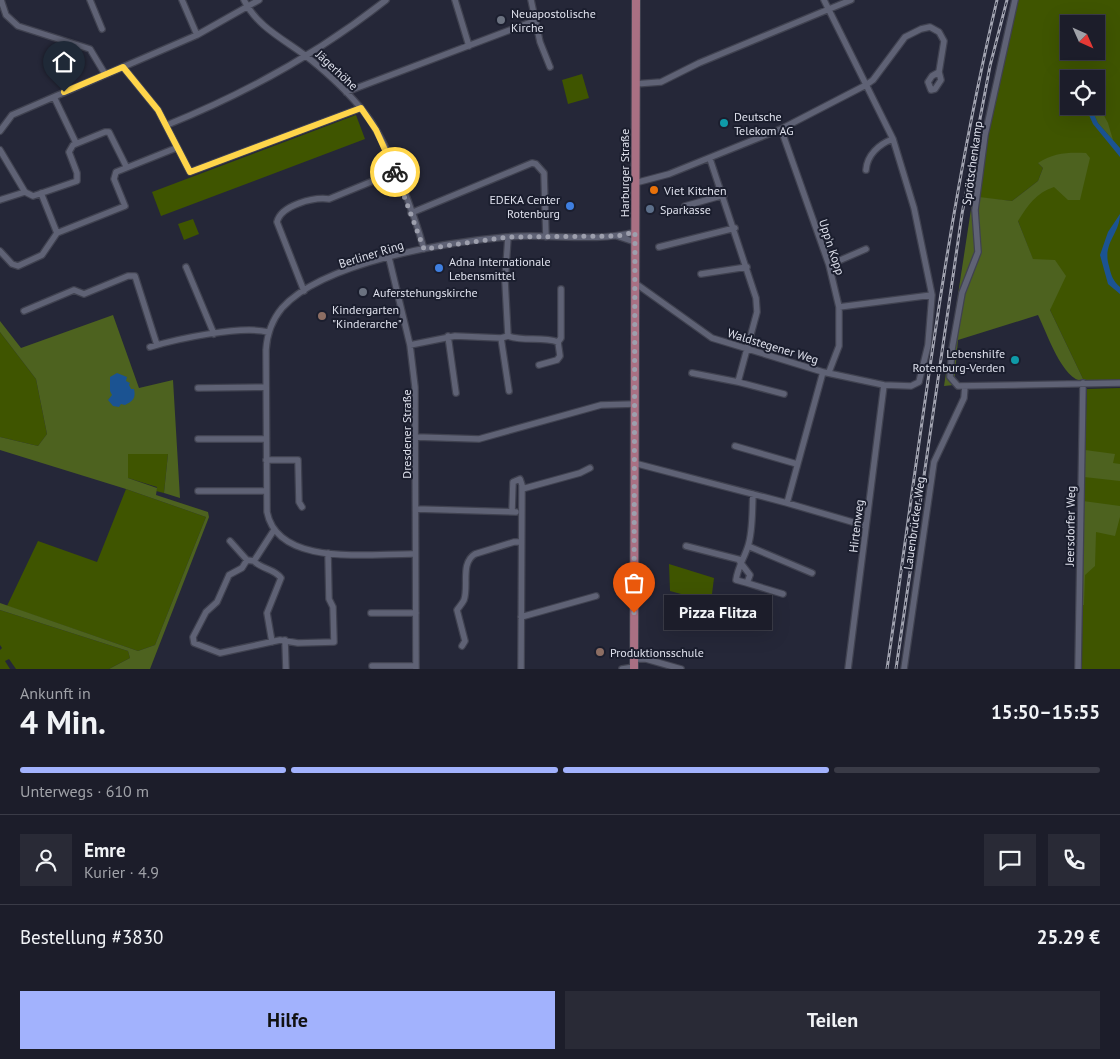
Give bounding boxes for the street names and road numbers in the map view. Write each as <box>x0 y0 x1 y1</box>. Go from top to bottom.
street label: Jägerhöhe <box>312 46 361 93</box>
street label: Sprötschenkamp <box>959 120 985 206</box>
street label: Harburger Straße <box>617 129 632 217</box>
street label: Upp'n Kopp <box>816 217 848 277</box>
street label: Berliner Ring <box>337 237 405 271</box>
street label: Waldstegener Weg <box>726 325 820 367</box>
street label: Dresdener Straße <box>399 389 414 479</box>
street label: Lauenbrücker Weg <box>900 475 928 571</box>
street label: Jeersdorfer Weg <box>1062 486 1078 567</box>
street label: Hirtenweg <box>845 499 867 553</box>

